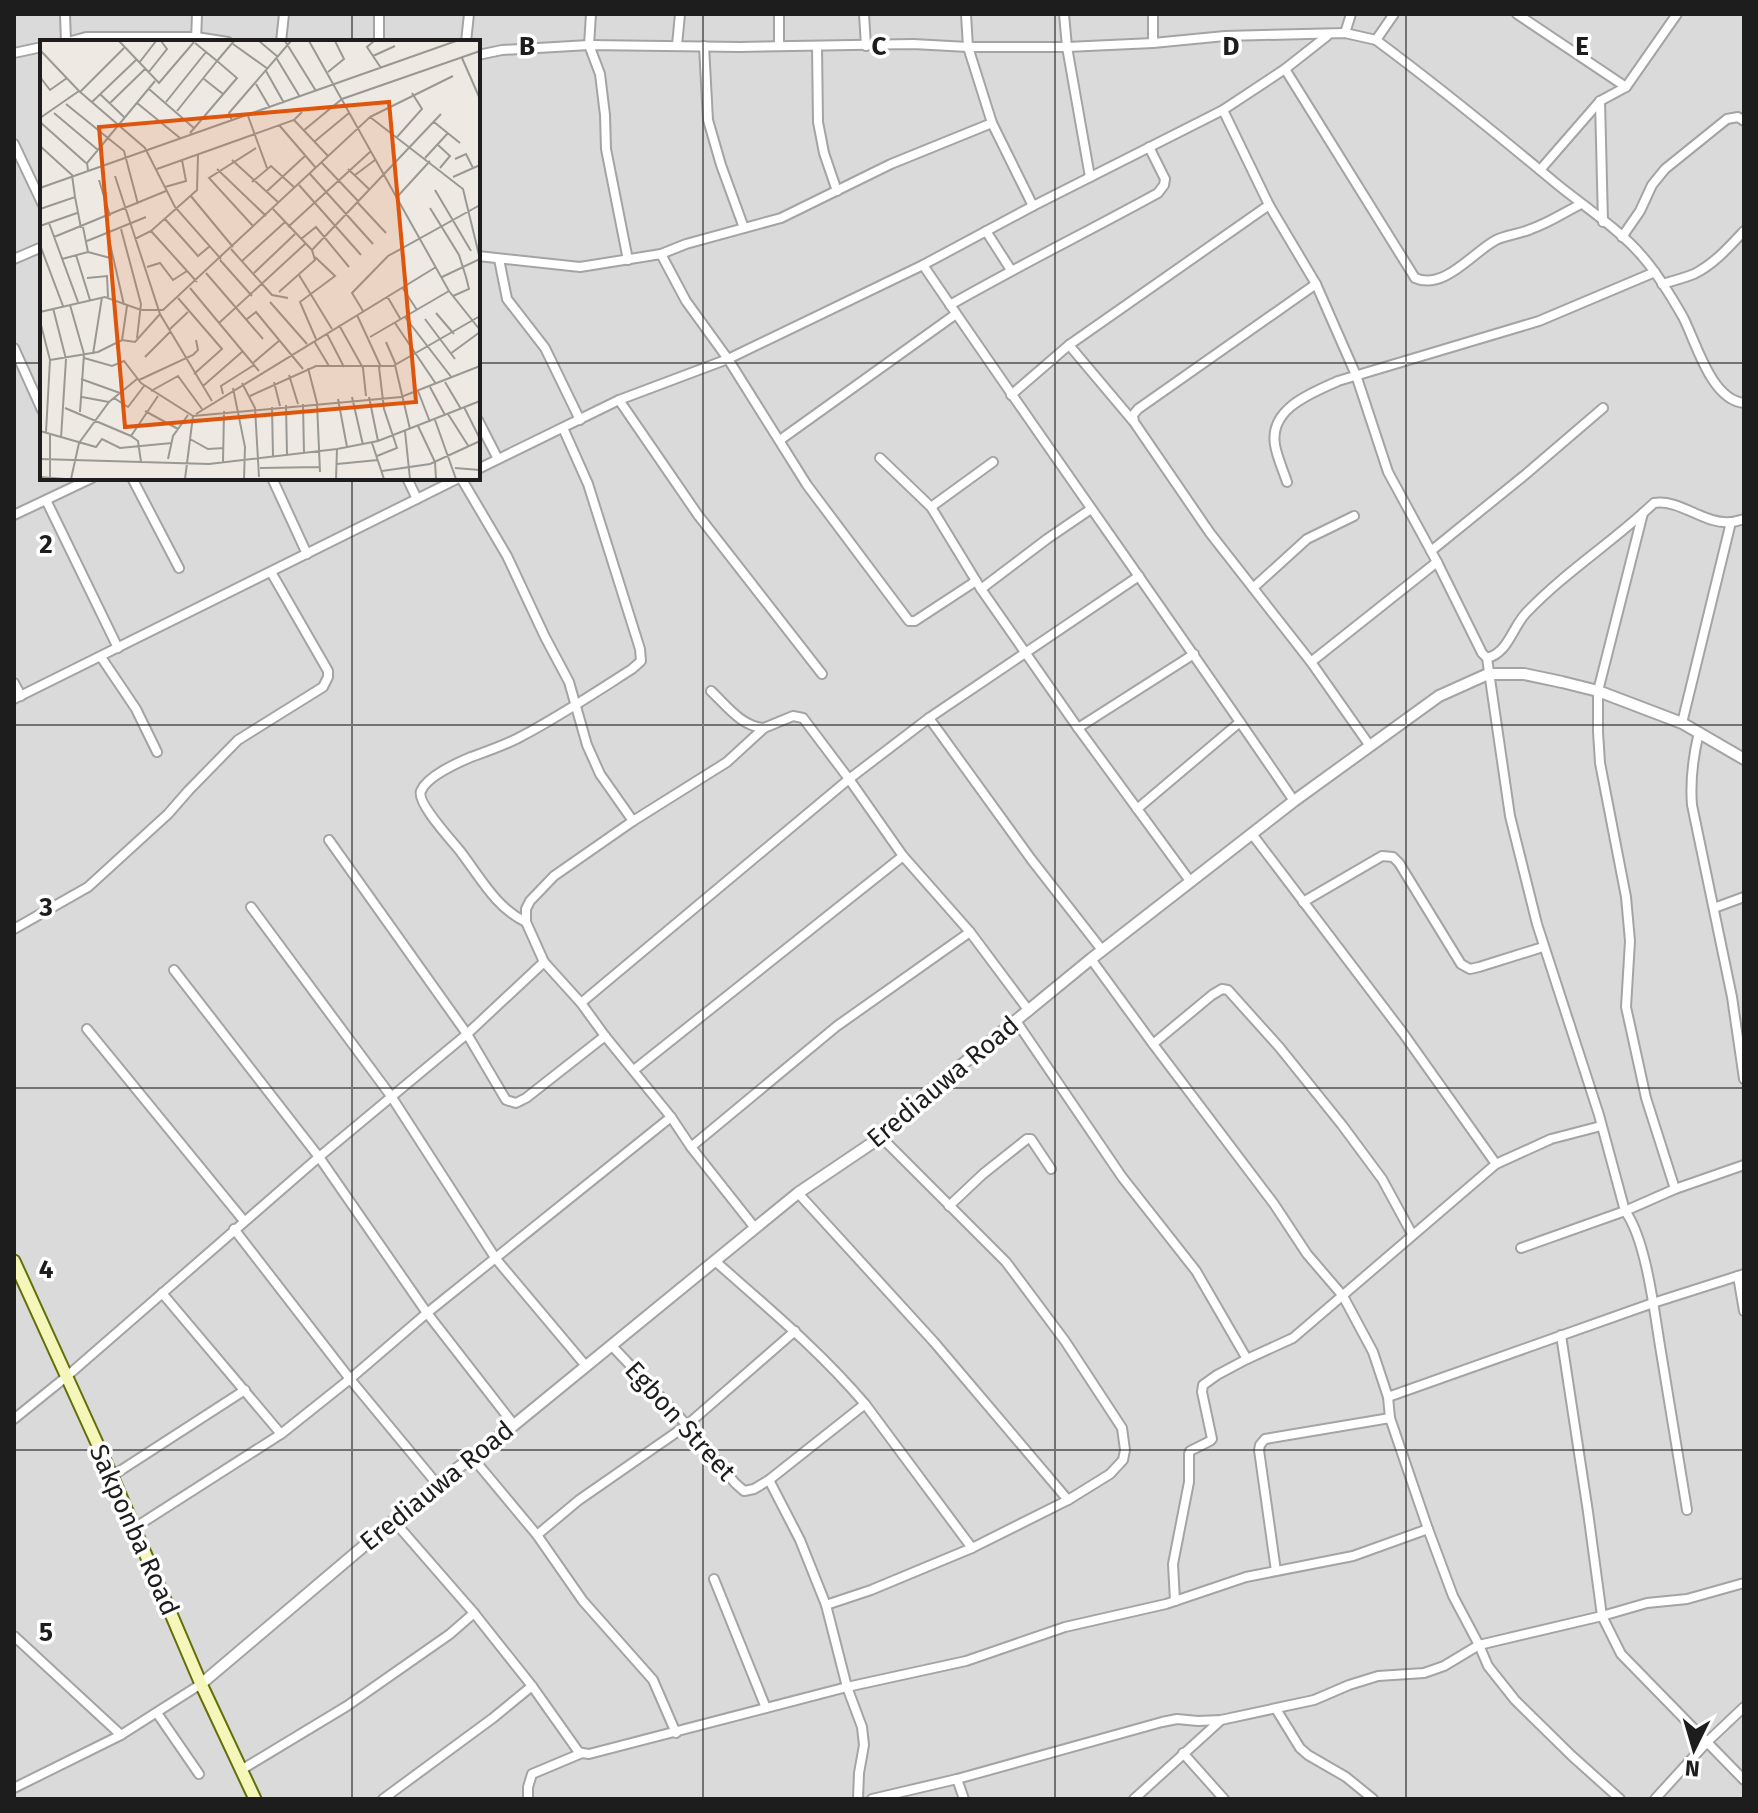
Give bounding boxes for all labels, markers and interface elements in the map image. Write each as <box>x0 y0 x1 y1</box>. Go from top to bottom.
text: B <box>519 31 535 62</box>
text: C <box>872 31 887 62</box>
text: D <box>1223 31 1240 62</box>
text: E <box>1575 31 1589 62</box>
inset map <box>40 40 480 480</box>
text: 2 <box>39 529 53 560</box>
text: 3 <box>38 892 53 923</box>
street label: Erediauwa Road <box>861 1010 1025 1154</box>
text: 4 <box>39 1254 54 1285</box>
street label: Egbon Street <box>618 1355 742 1488</box>
street label: Erediauwa Road <box>354 1415 520 1557</box>
street label: Sakponba Road <box>82 1440 186 1620</box>
text: 5 <box>39 1617 53 1648</box>
north arrow <box>1654 1709 1734 1789</box>
text: N <box>1684 1754 1701 1783</box>

